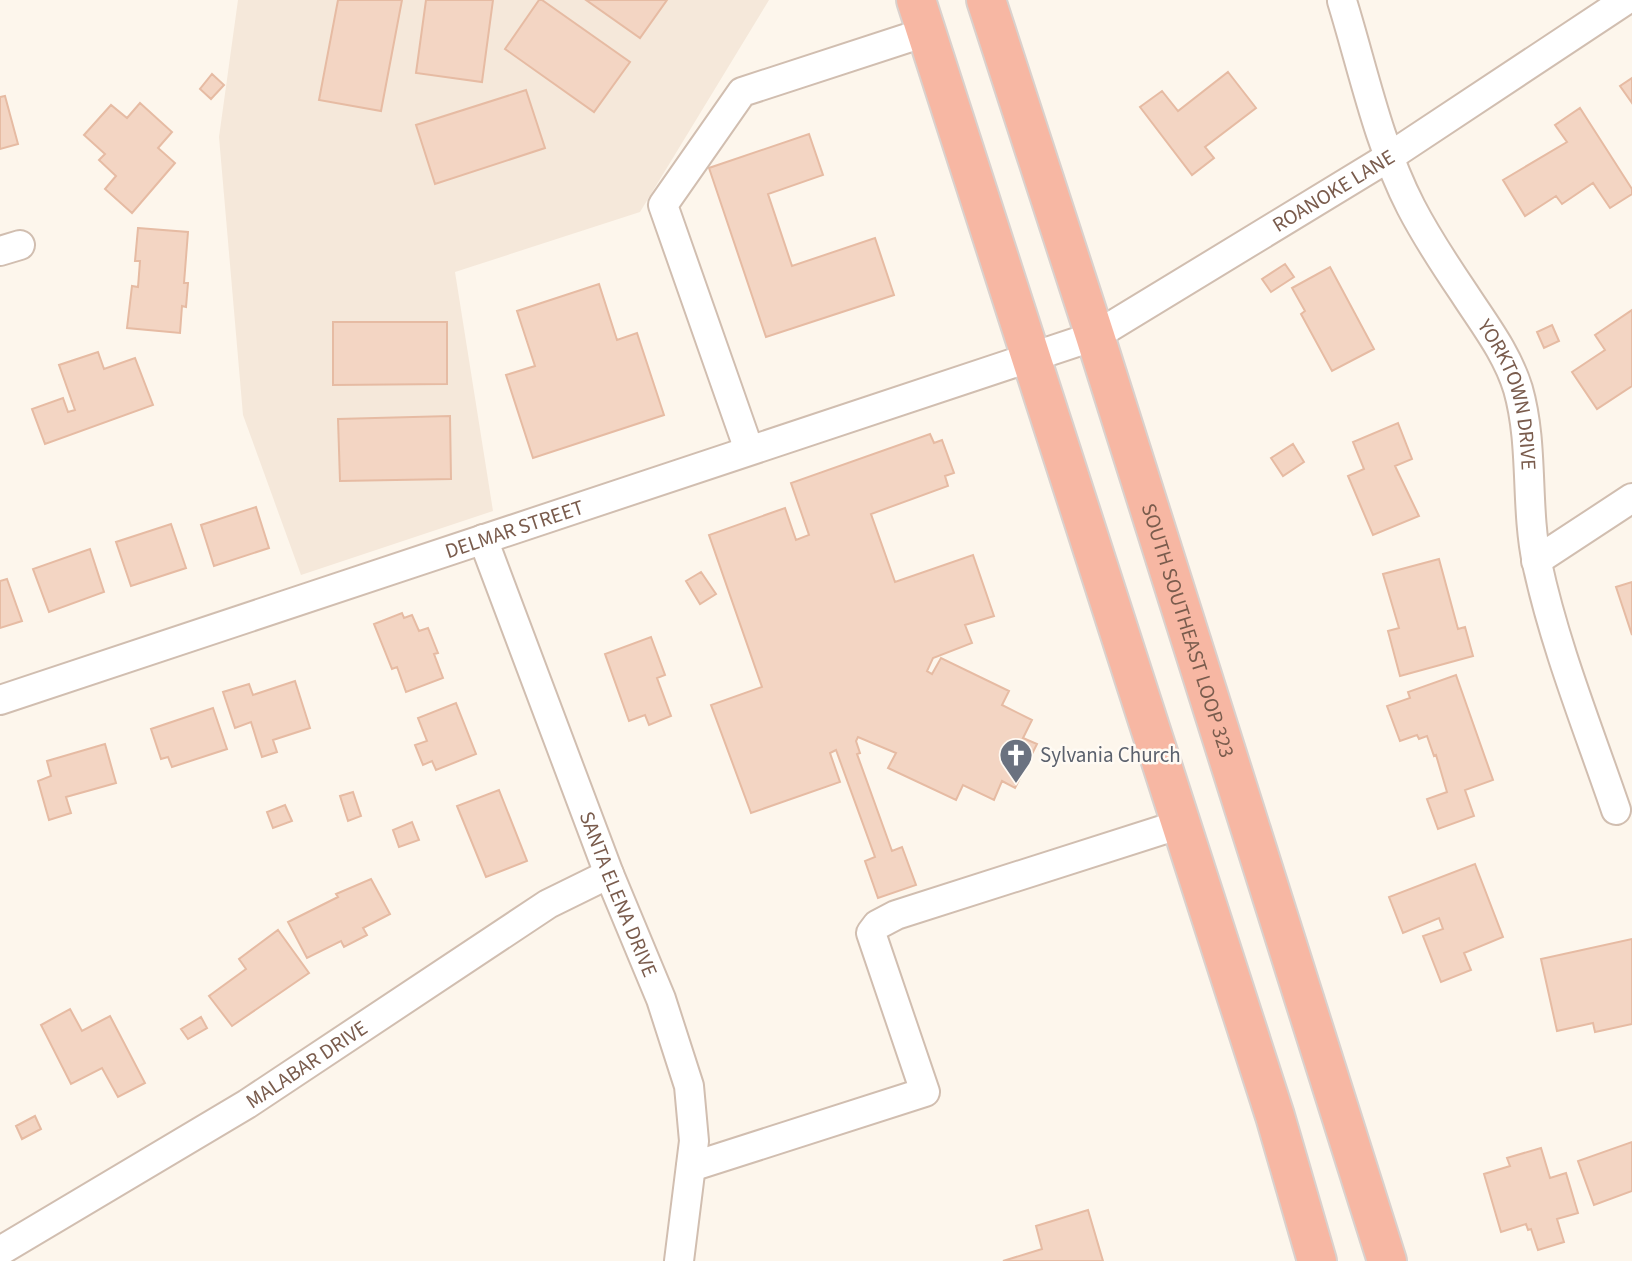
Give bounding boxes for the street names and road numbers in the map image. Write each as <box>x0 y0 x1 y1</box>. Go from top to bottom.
street label: ROANOKE LANE <box>1266 142 1400 240</box>
street label: YORKTOWN DRIVE <box>1470 312 1544 471</box>
street label: DELMAR STREET <box>441 492 588 566</box>
street label: SOUTH SOUTHEAST LOOP 323 <box>1134 499 1242 761</box>
street label: SANTA ELENA DRIVE <box>572 807 665 981</box>
street label: MALABAR DRIVE <box>240 1013 373 1116</box>

